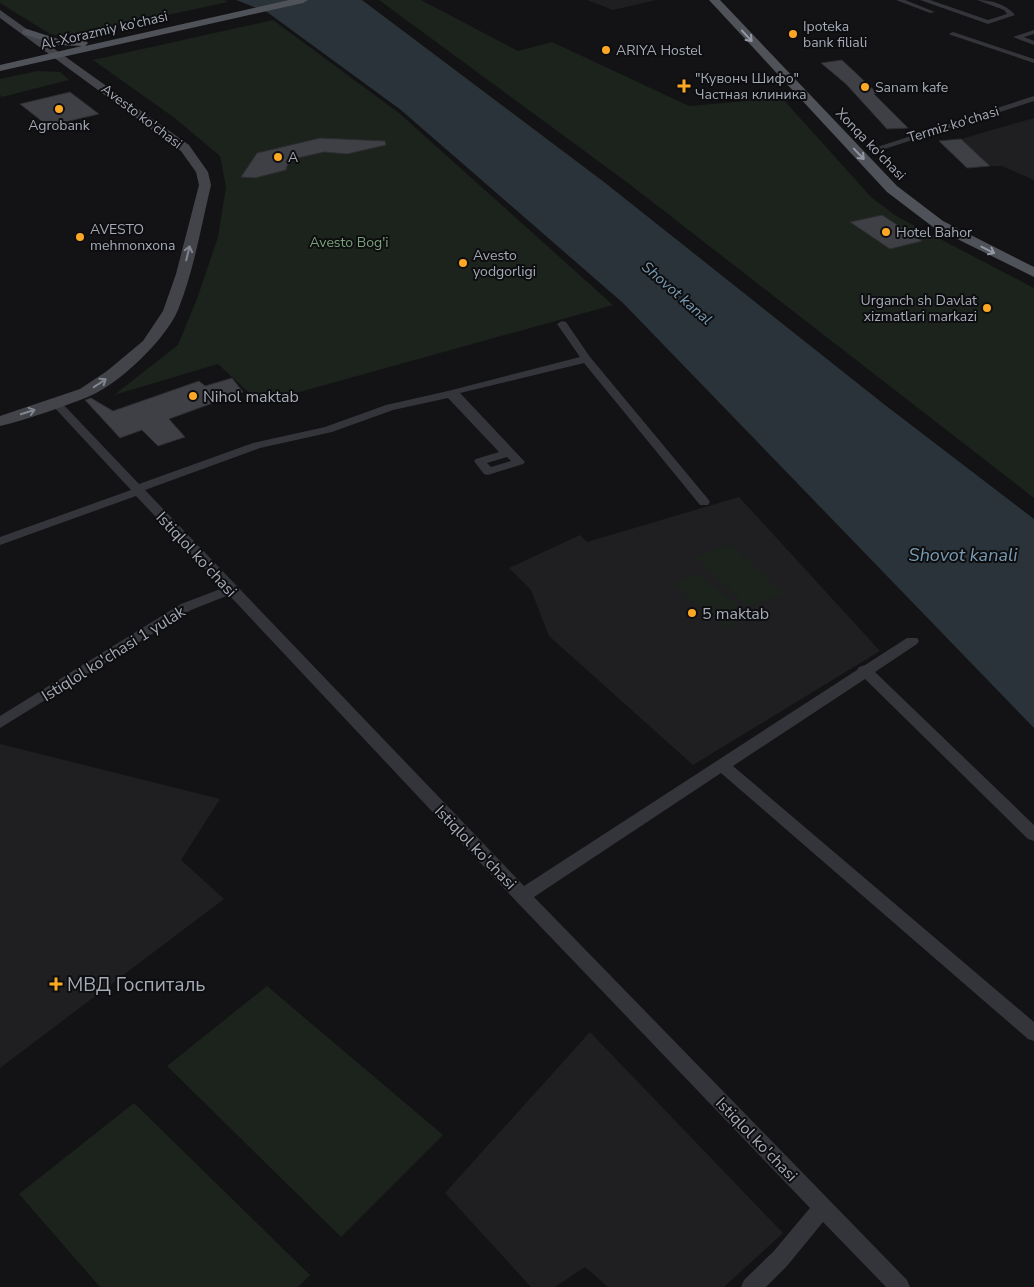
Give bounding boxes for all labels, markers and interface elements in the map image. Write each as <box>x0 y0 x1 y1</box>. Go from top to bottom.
street label: Al-Xorazmiy ko’chasi <box>39 7 170 54</box>
place label: Ipoteka bank filiali <box>803 17 867 52</box>
marker: Ipoteka bank filiali <box>787 28 799 40</box>
one-way arrow <box>741 29 753 42</box>
place label: ARIYA Hostel <box>616 41 703 60</box>
marker: ARIYA Hostel <box>600 44 612 56</box>
place label: "Кувонч Шифо" Частная клиника <box>695 69 807 104</box>
place label: Sanam kafe <box>875 78 948 97</box>
marker: "Кувонч Шифо" Частная клиника <box>677 79 691 93</box>
street label: Avesto ko'chasi <box>97 80 186 153</box>
marker: Sanam kafe <box>859 81 871 93</box>
street label: Termiz ko'chasi <box>905 102 1001 147</box>
marker: Agrobank <box>53 103 65 115</box>
street label: Xonqa ko'chasi <box>831 104 910 185</box>
place label: Agrobank <box>28 116 91 135</box>
place label: A <box>288 148 298 167</box>
one-way arrow <box>853 148 865 161</box>
marker: A <box>272 151 284 163</box>
place label: AVESTO mehmonxona <box>90 220 175 255</box>
place label: Hotel Bahor <box>896 223 972 242</box>
marker: Hotel Bahor <box>880 226 892 238</box>
marker: AVESTO mehmonxona <box>74 231 86 243</box>
park label: Avesto Bog'i <box>309 233 389 252</box>
one-way arrow <box>184 245 193 261</box>
place label: Avesto yodgorligi <box>473 246 536 281</box>
one-way arrow <box>980 246 995 255</box>
marker: Avesto yodgorligi <box>457 257 469 269</box>
water label: Shovot kanal <box>638 257 716 329</box>
place label: Urganch sh Davlat xizmatlari markazi <box>861 291 977 326</box>
marker: Urganch sh Davlat xizmatlari markazi <box>981 302 993 314</box>
one-way arrow <box>93 377 107 388</box>
place label: Nihol maktab <box>203 386 299 408</box>
marker: Nihol maktab <box>187 390 199 402</box>
one-way arrow <box>20 407 35 416</box>
street label: Istiqlol ko'chasi <box>151 507 242 602</box>
water label: Shovot kanali <box>909 543 1018 567</box>
street label: Istiqlol ko'chasi 1 yulak <box>37 600 190 707</box>
place label: 5 maktab <box>702 603 769 625</box>
marker: 5 maktab <box>686 607 698 619</box>
street label: Istiqlol ko'chasi <box>429 801 521 895</box>
place label: МВД Госпиталь <box>67 972 206 998</box>
marker: МВД Госпиталь <box>49 977 63 991</box>
street label: Istiqlol ko'chasi <box>710 1093 802 1187</box>

